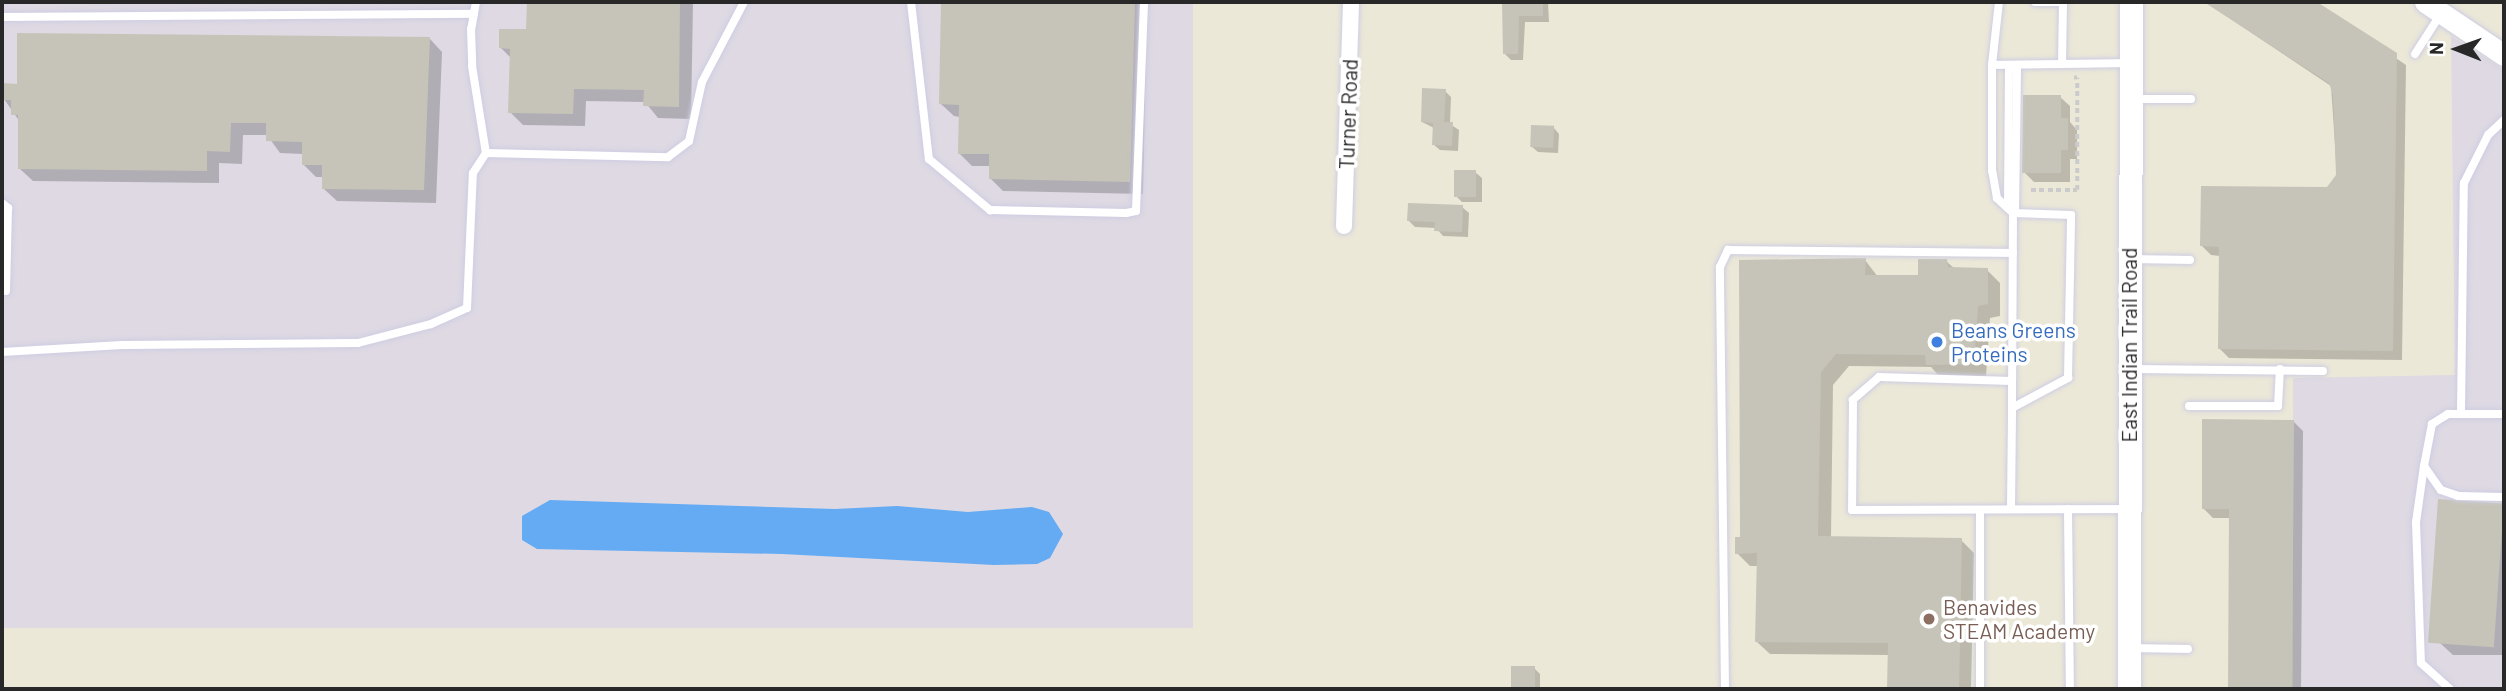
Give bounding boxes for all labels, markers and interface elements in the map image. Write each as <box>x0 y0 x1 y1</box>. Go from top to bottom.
north arrow <box>2422 14 2492 84</box>
text: N <box>2424 42 2447 55</box>
street label: Turner Road <box>1333 58 1363 170</box>
street label: East Indian Trail Road <box>2116 247 2142 443</box>
place label: Beans Greens Proteins <box>1951 317 2076 367</box>
marker: Beans Greens Proteins <box>1929 334 1945 350</box>
place label: Benavides STEAM Academy <box>1943 594 2095 644</box>
marker: Benavides STEAM Academy <box>1921 611 1937 627</box>

